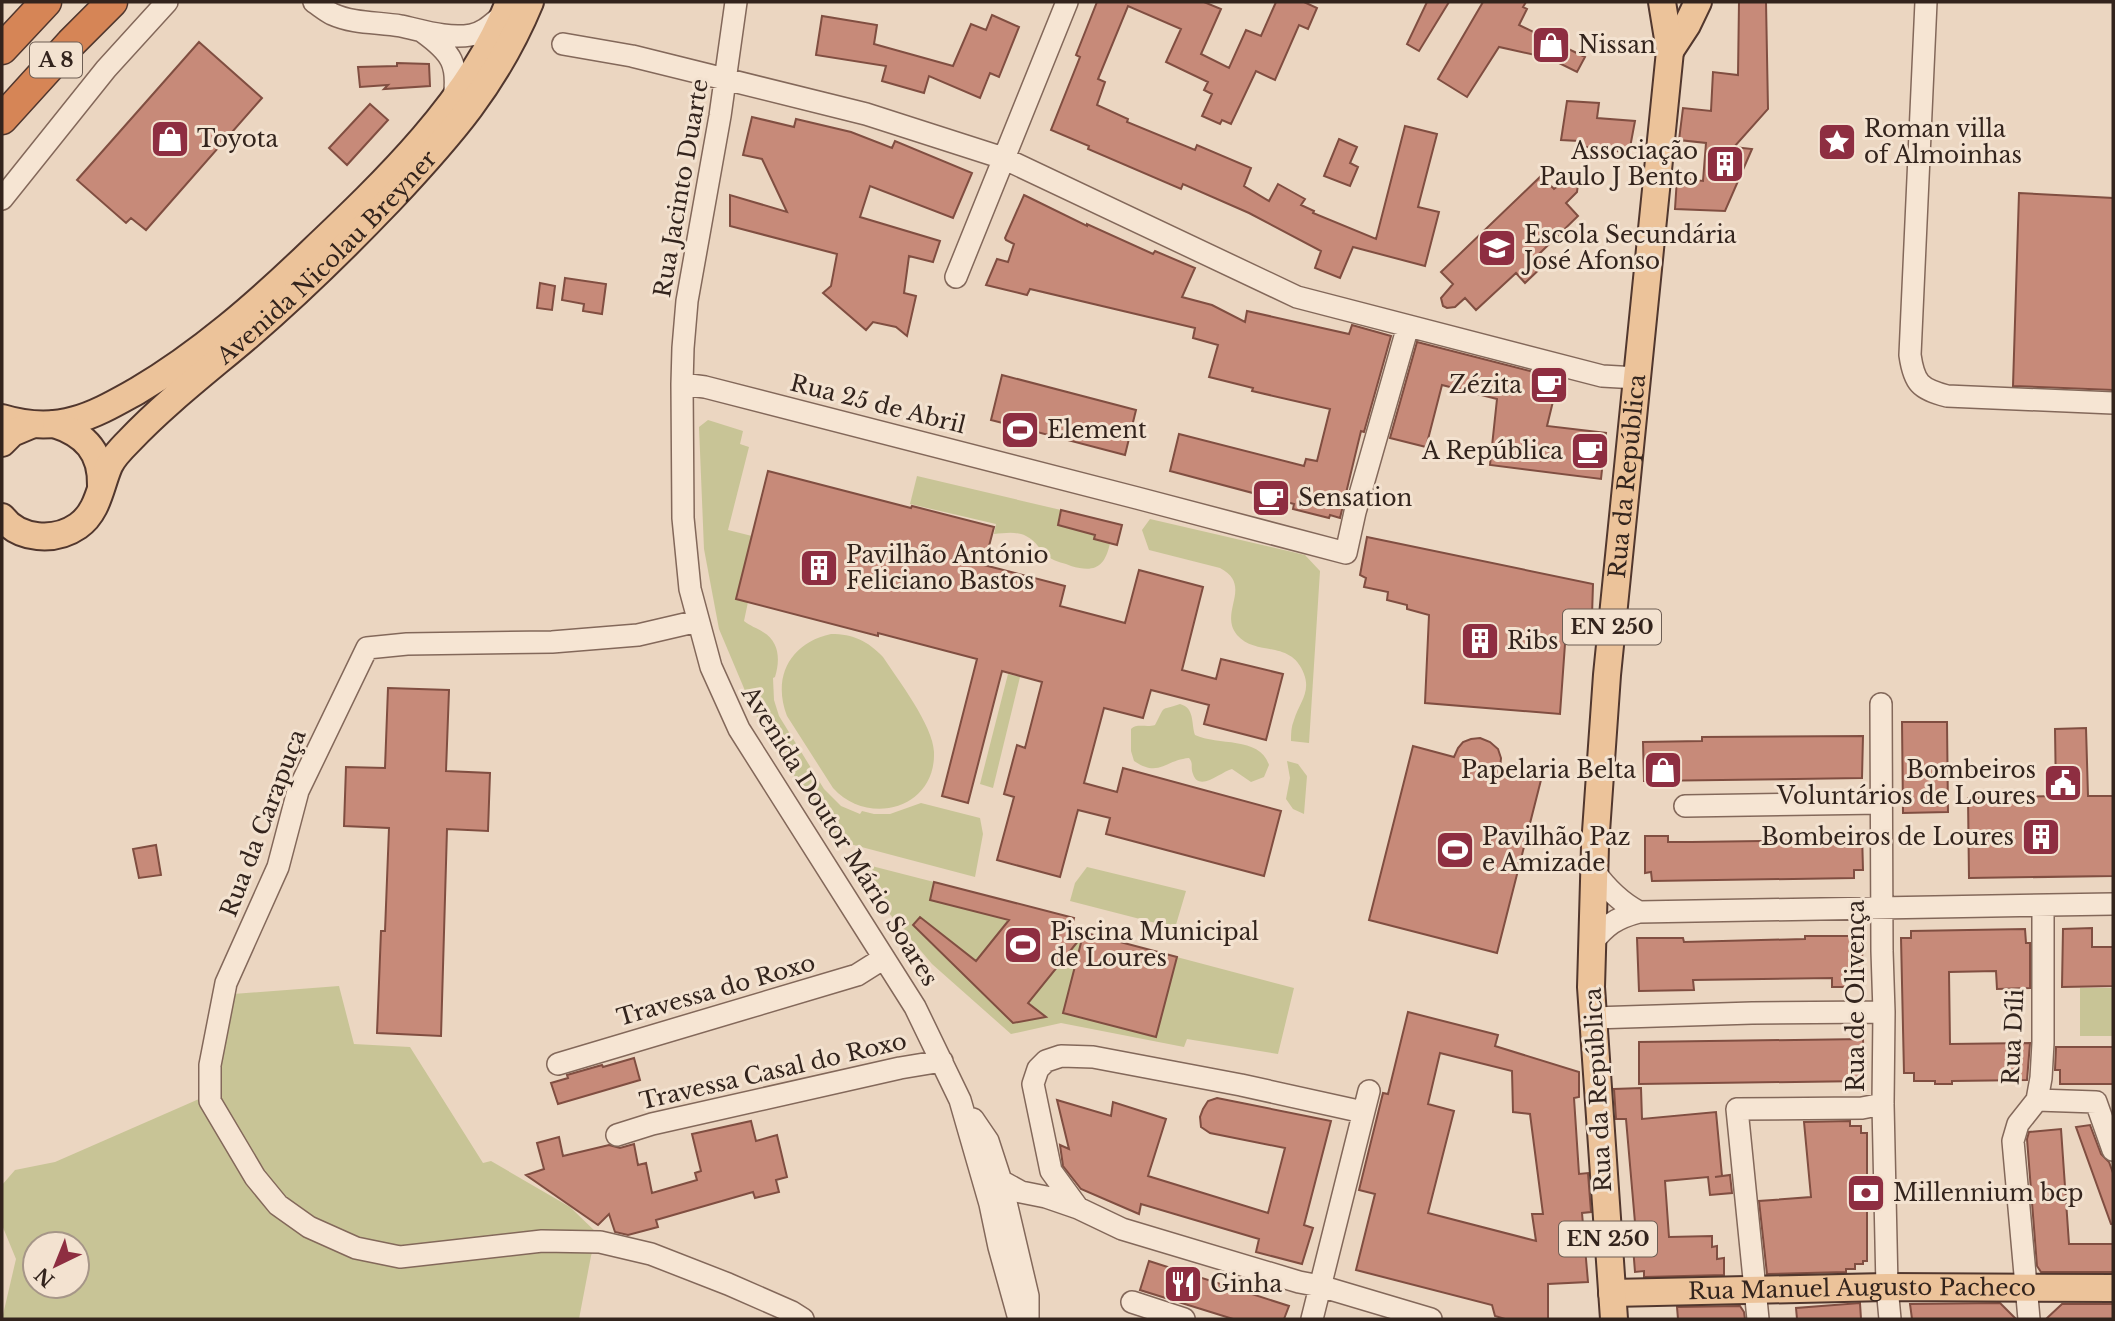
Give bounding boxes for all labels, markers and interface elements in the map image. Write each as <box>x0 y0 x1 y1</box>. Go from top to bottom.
shop icon: Nissan <box>1530 24 1572 66</box>
place label: Nissan <box>1578 31 1656 59</box>
road number: A 8 <box>30 42 82 78</box>
street label: Rua Jacinto Duarte <box>648 77 714 299</box>
place label: Roman villa of Almoinhas <box>1864 115 2022 169</box>
shop icon: Toyota <box>149 118 191 160</box>
place icon: Roman villa of Almoinhas <box>1816 121 1858 163</box>
place label: Toyota <box>197 125 278 153</box>
place label: Associação Paulo J Bento <box>1539 137 1698 191</box>
building icon: Associação Paulo J Bento <box>1704 143 1746 185</box>
street label: Avenida Nicolau Breyner <box>210 145 443 371</box>
place label: Escola Secundária José Afonso <box>1521 221 1737 275</box>
school or university icon: Escola Secundária José Afonso <box>1476 227 1518 269</box>
cafe icon: Zézita <box>1528 364 1570 406</box>
street label: Rua 25 de Abril <box>787 369 969 439</box>
place label: Zézita <box>1449 371 1522 399</box>
street label: Rua da República <box>1603 373 1651 580</box>
sports icon: Element <box>999 409 1041 451</box>
place label: Element <box>1047 416 1147 444</box>
cafe icon: A República <box>1569 430 1611 472</box>
place label: A República <box>1421 437 1563 465</box>
cafe icon: Sensation <box>1250 477 1292 519</box>
place label: Sensation <box>1298 484 1413 512</box>
place label: Pavilhão António Feliciano Bastos <box>846 541 1049 595</box>
building icon: Pavilhão António Feliciano Bastos <box>798 547 840 589</box>
road number: EN 250 <box>1563 610 1661 644</box>
building icon: Ribs <box>1459 620 1501 662</box>
place label: Ribs <box>1507 627 1558 655</box>
street label: Avenida Doutor Mário Soares <box>735 680 944 991</box>
street label: Rua da Carapuça <box>214 725 312 921</box>
shop icon: Papelaria Belta <box>1642 749 1684 791</box>
place label: Papelaria Belta <box>1461 756 1636 784</box>
place label: Bombeiros Voluntários de Loures <box>1776 756 2036 810</box>
public building icon: Bombeiros Voluntários de Loures <box>2042 762 2084 804</box>
building icon: Bombeiros de Loures <box>2020 816 2062 858</box>
place label: Pavilhão Paz e Amizade <box>1482 823 1630 877</box>
place label: Bombeiros de Loures <box>1761 823 2014 851</box>
sports icon: Pavilhão Paz e Amizade <box>1434 829 1476 871</box>
street label: Rua de Olivença <box>1842 900 1870 1092</box>
place label: Piscina Municipal de Loures <box>1050 918 1259 972</box>
sports icon: Piscina Municipal de Loures <box>1002 924 1044 966</box>
street label: Travessa do Roxo <box>614 948 818 1032</box>
street label: Rua da República <box>1579 987 1617 1193</box>
street label: Rua Díli <box>1997 988 2030 1086</box>
street label: Travessa Casal do Roxo <box>637 1027 909 1115</box>
bank icon: Millennium bcp <box>1845 1172 1887 1214</box>
place label: Millennium bcp <box>1893 1179 2083 1207</box>
road number: EN 250 <box>1559 1222 1657 1256</box>
north arrow <box>21 1230 91 1300</box>
text: N <box>30 1262 59 1292</box>
restaurant icon: Ginha <box>1162 1263 1204 1305</box>
place label: Ginha <box>1210 1270 1283 1298</box>
street label: Rua Manuel Augusto Pacheco <box>1688 1273 2036 1305</box>

